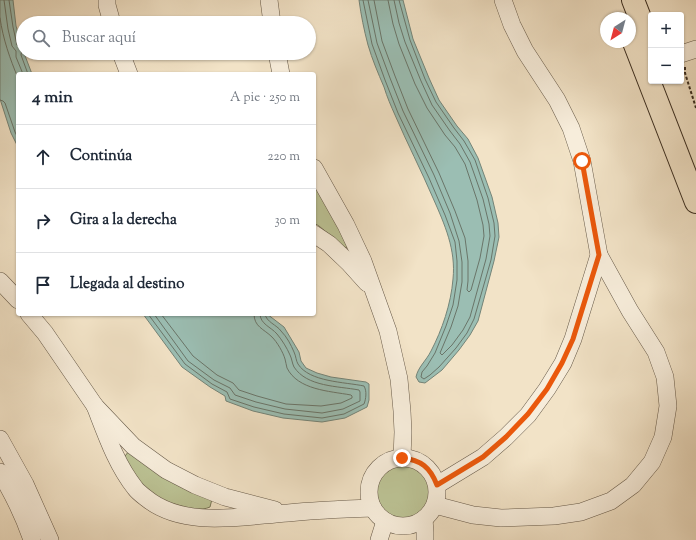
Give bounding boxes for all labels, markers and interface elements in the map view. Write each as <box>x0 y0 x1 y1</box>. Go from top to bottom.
north arrow <box>600 12 636 48</box>
map controls <box>648 12 684 84</box>
button: + <box>648 12 684 48</box>
search box <box>16 16 316 60</box>
icon: search <box>30 27 52 49</box>
text: Buscar aquí <box>62 28 136 49</box>
button: − <box>648 48 684 84</box>
text: 4 min <box>32 86 73 110</box>
text: A pie · 250 m <box>230 89 300 107</box>
icon: ahead <box>32 146 54 168</box>
text: Continúa <box>70 146 132 167</box>
text: 220 m <box>267 148 300 166</box>
route start <box>573 152 591 170</box>
icon: right <box>32 210 54 232</box>
text: Gira a la derecha <box>70 210 177 231</box>
text: 30 m <box>274 212 300 230</box>
icon: arrive <box>32 274 54 296</box>
text: Llegada al destino <box>70 274 185 295</box>
route end <box>393 449 411 467</box>

